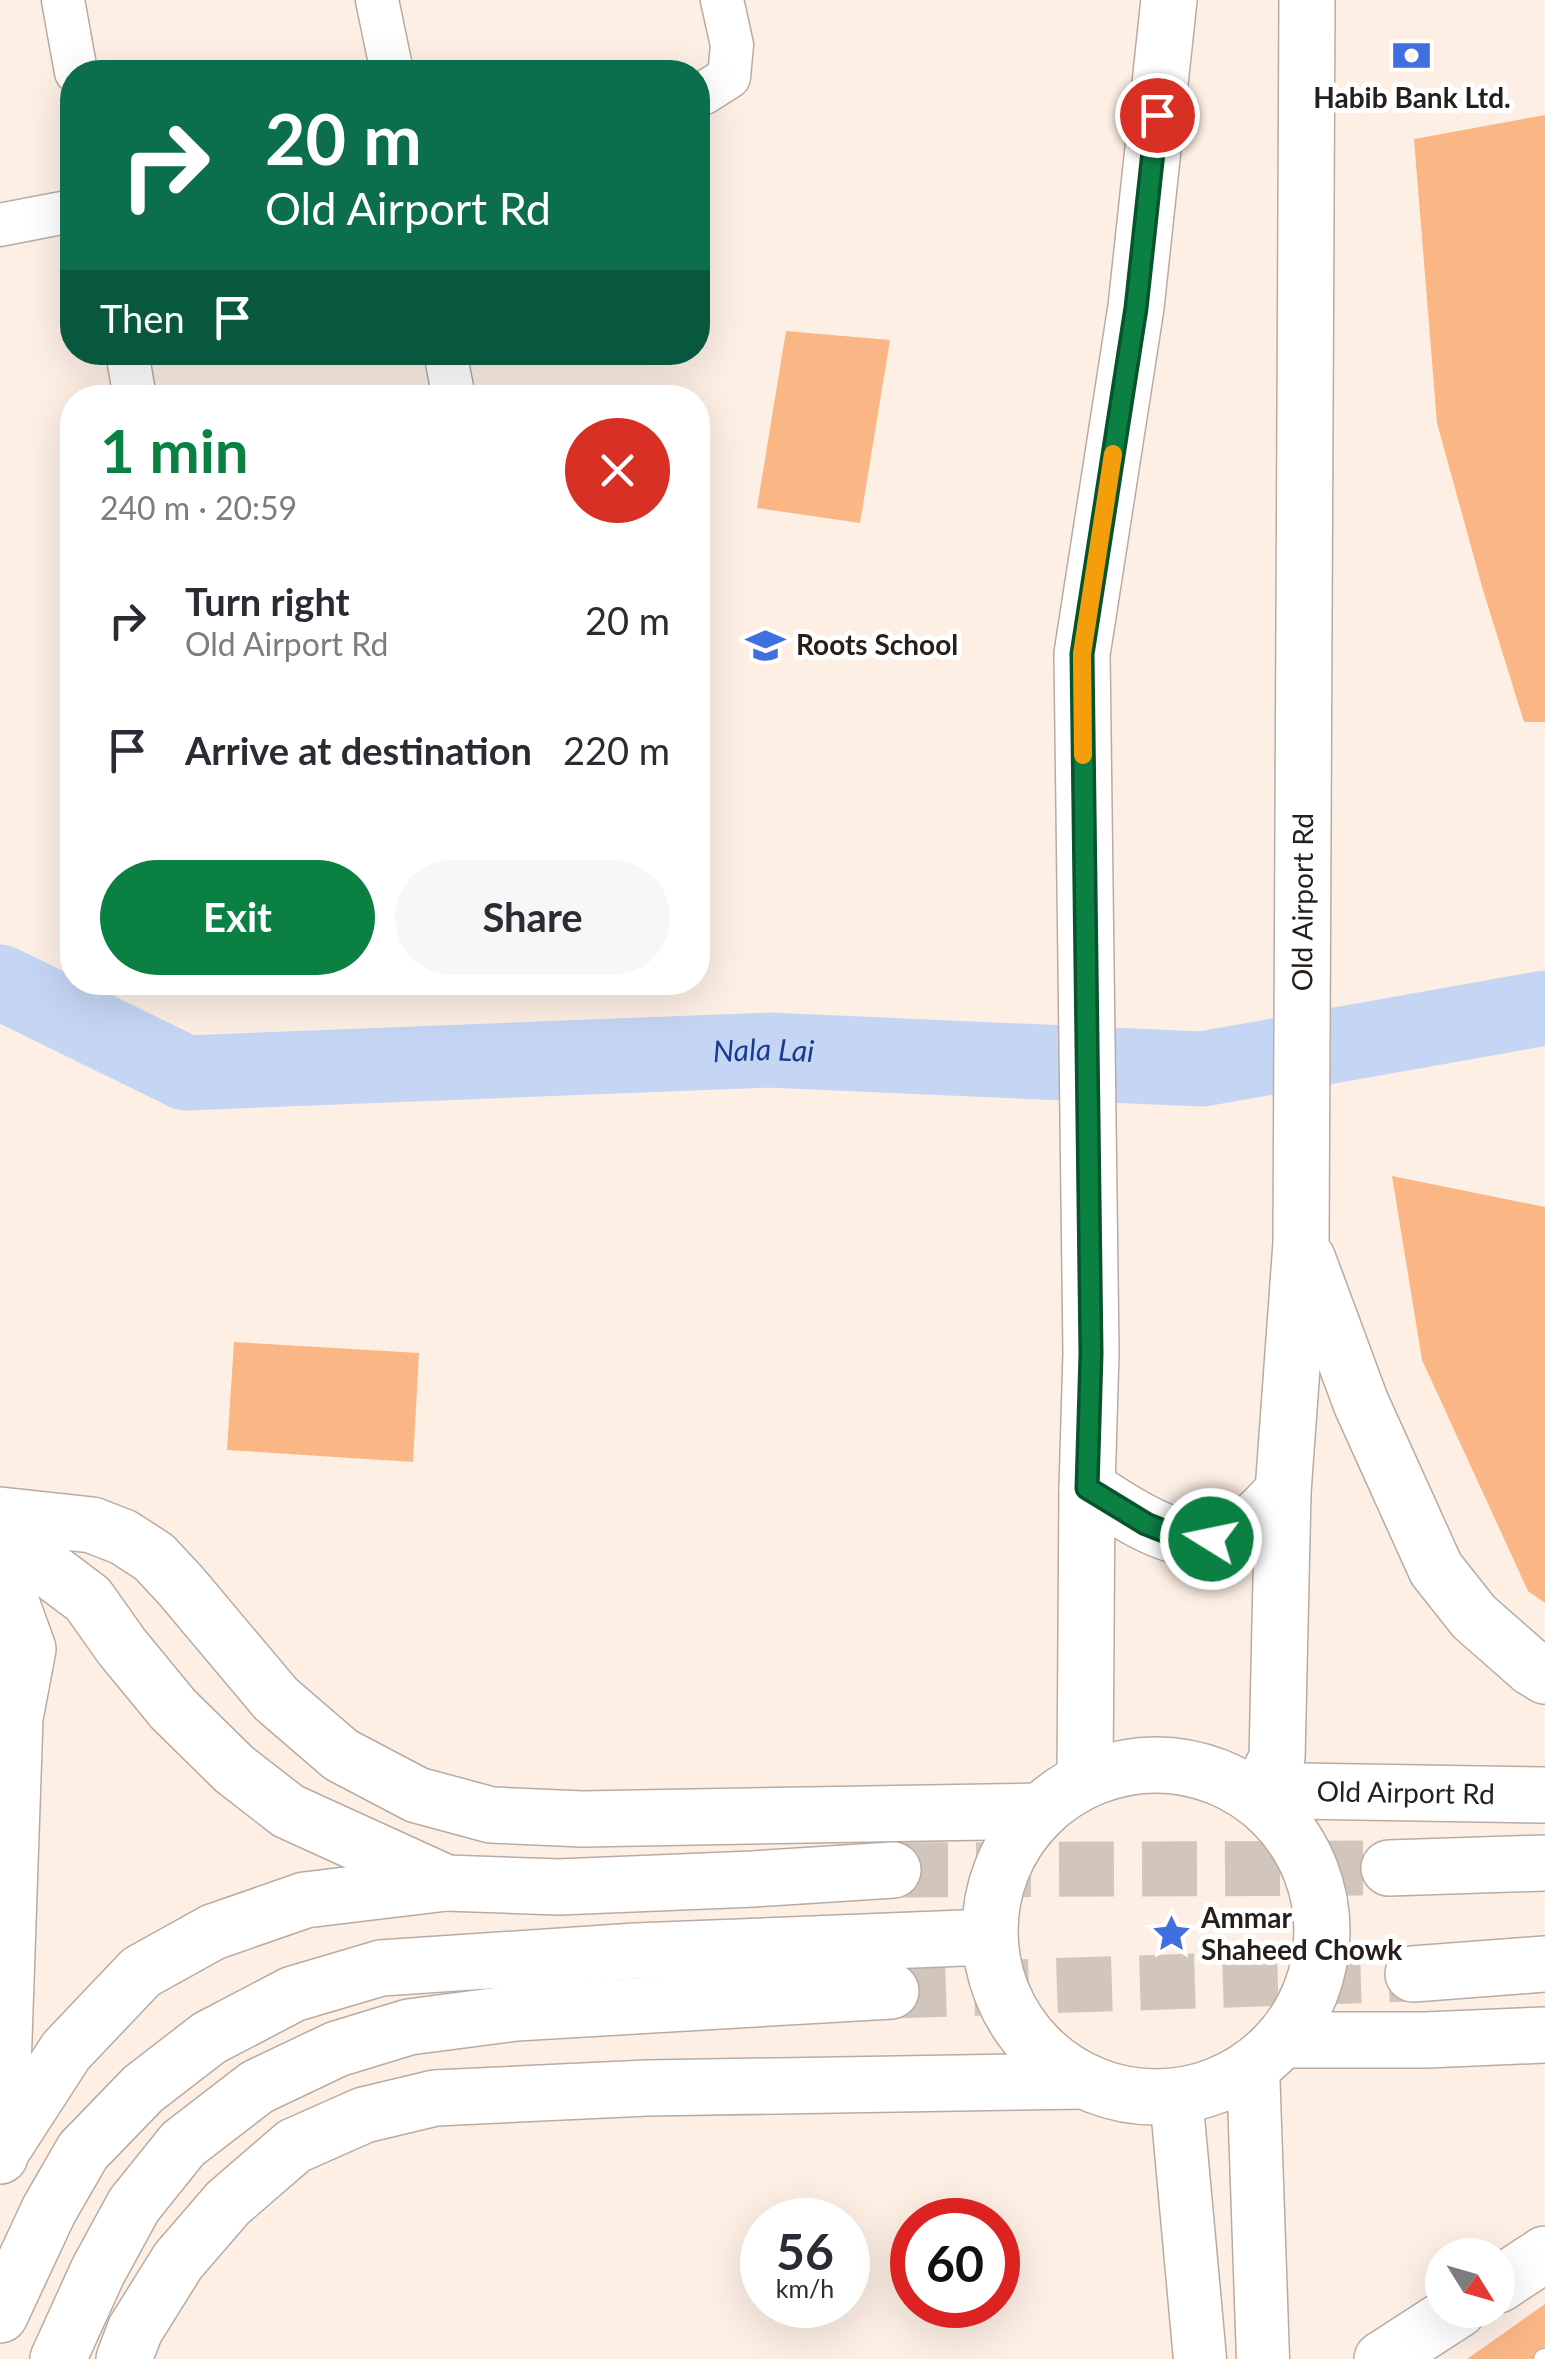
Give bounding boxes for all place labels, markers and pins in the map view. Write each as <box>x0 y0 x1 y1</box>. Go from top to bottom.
bank icon: Habib Bank Ltd. <box>1391 34 1433 76</box>
pin <box>1115 73 1200 158</box>
place label: Habib Bank Ltd. <box>1313 80 1511 114</box>
school or university icon: Roots School <box>745 624 787 666</box>
place label: Roots School <box>796 627 958 661</box>
place label: Ammar Shaheed Chowk <box>1200 1900 1402 1966</box>
place icon: Ammar Shaheed Chowk <box>1150 1913 1192 1955</box>

